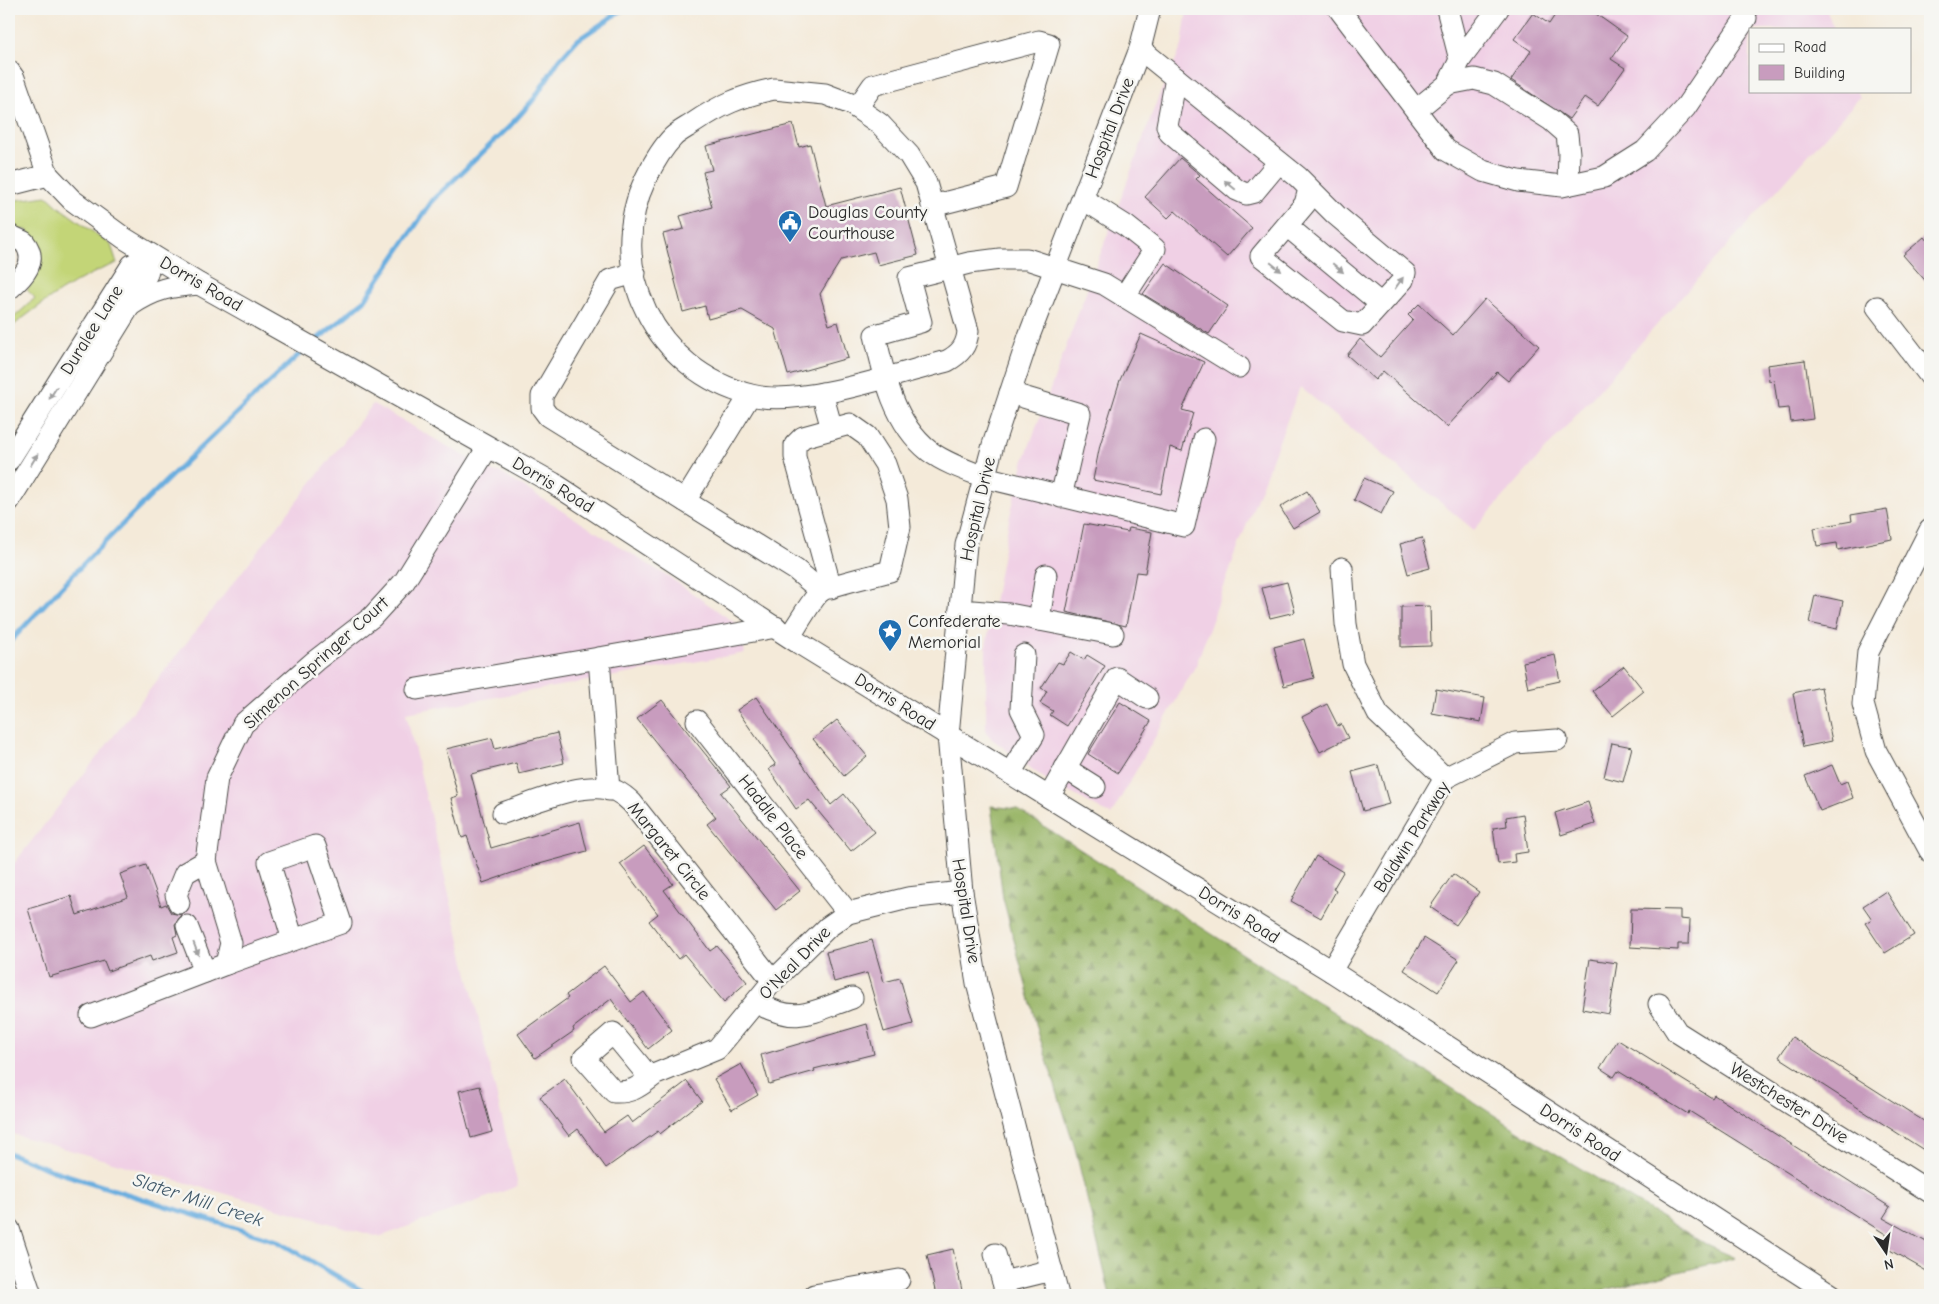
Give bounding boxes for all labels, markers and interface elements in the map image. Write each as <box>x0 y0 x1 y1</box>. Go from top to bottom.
legend <box>1749 28 1912 92</box>
text: Road <box>1794 38 1826 56</box>
text: Building <box>1794 64 1845 82</box>
street label: Hospital Drive <box>1081 75 1139 181</box>
one-way arrow <box>1224 179 1237 190</box>
place label: Douglas County Courthouse <box>808 202 928 244</box>
public building icon: Douglas County Courthouse <box>777 209 803 243</box>
street label: Dorris Road <box>156 252 246 316</box>
one-way arrow <box>1269 262 1282 273</box>
one-way arrow <box>1331 263 1344 274</box>
one-way arrow <box>1394 276 1404 290</box>
street label: Duralee Lane <box>56 281 128 379</box>
one-way arrow <box>48 386 58 399</box>
street label: Dorris Road <box>508 452 598 518</box>
one-way arrow <box>30 453 39 467</box>
street label: Hospital Drive <box>956 455 1000 563</box>
street label: Simenon Springer Court <box>239 592 393 734</box>
place label: Confederate Memorial <box>908 611 1001 653</box>
place icon: Confederate Memorial <box>877 618 903 652</box>
street label: Dorris Road <box>851 669 939 735</box>
street label: Haddle Place <box>734 771 812 863</box>
street label: Baldwin Parkway <box>1369 777 1455 896</box>
street label: Margaret Circle <box>623 798 715 904</box>
street label: Hospital Drive <box>947 857 985 965</box>
street label: Dorris Road <box>1195 882 1283 948</box>
street label: O'Neal Drive <box>755 922 835 1004</box>
one-way arrow <box>192 942 200 957</box>
street label: Westchester Drive <box>1726 1058 1852 1148</box>
street label: Dorris Road <box>1536 1099 1624 1167</box>
water label: Slater Mill Creek <box>130 1169 266 1232</box>
north arrow <box>1862 1226 1912 1276</box>
text: N <box>1882 1255 1895 1273</box>

